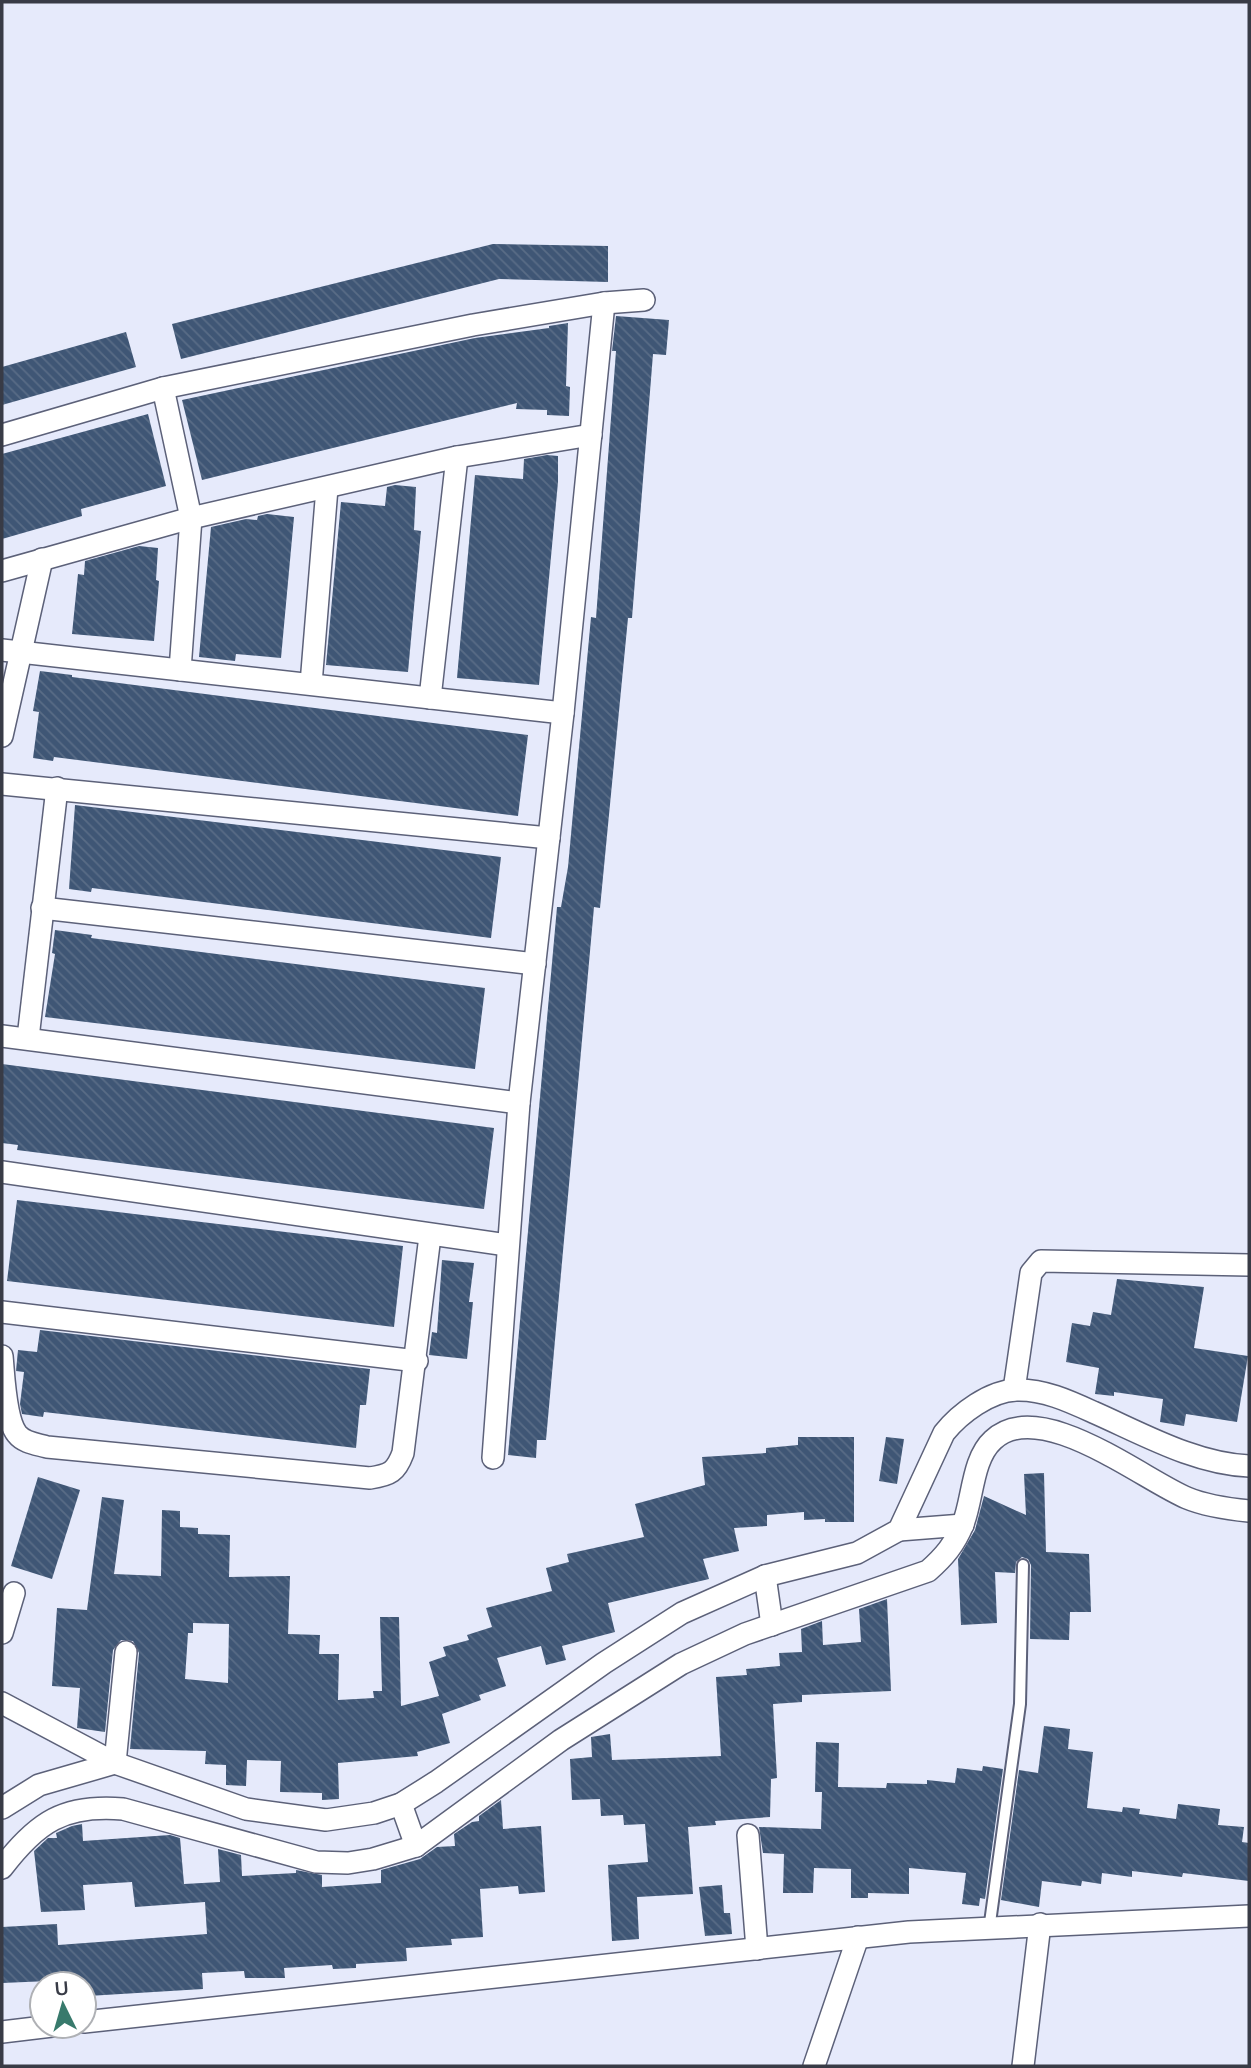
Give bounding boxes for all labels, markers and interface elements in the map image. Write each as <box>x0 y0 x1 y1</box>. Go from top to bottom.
north arrow <box>28 1970 98 2040</box>
text: U <box>53 1975 70 2003</box>

